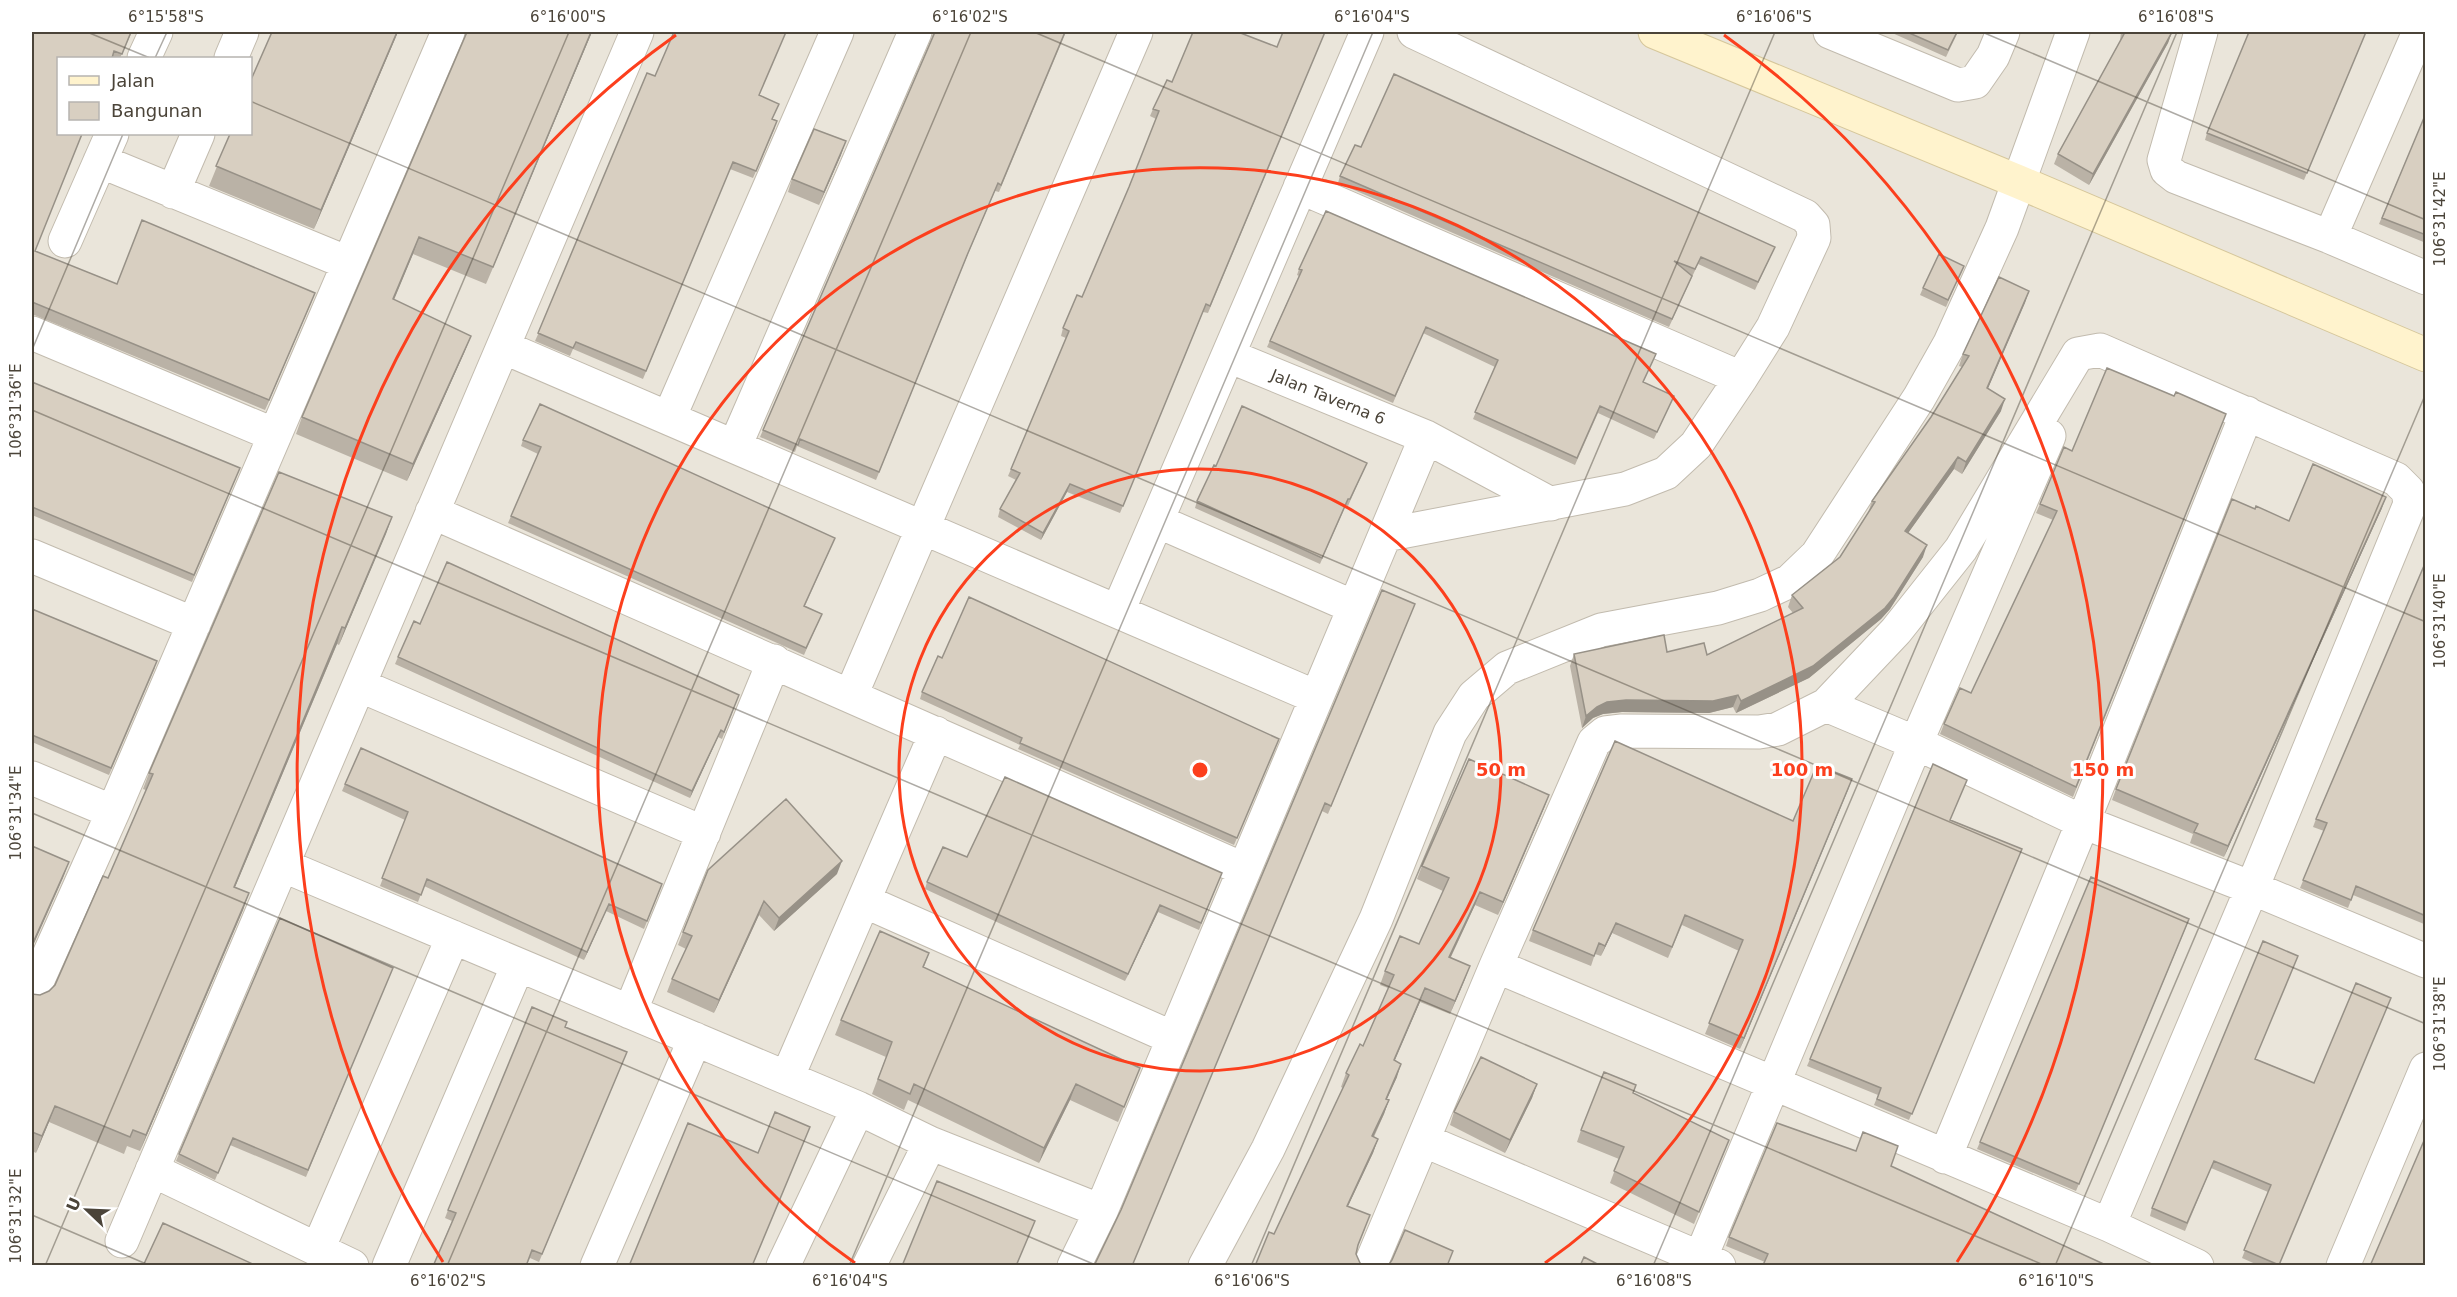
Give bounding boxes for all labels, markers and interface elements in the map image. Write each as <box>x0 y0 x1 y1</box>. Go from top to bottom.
text: 6°15'58"S <box>128 8 204 26</box>
text: 6°16'00"S <box>530 8 606 26</box>
text: 6°16'02"S <box>932 8 1008 26</box>
text: 6°16'04"S <box>1334 8 1410 26</box>
text: 6°16'06"S <box>1736 8 1812 26</box>
text: 6°16'08"S <box>2138 8 2214 26</box>
legend <box>57 57 252 135</box>
text: Jalan <box>110 70 155 91</box>
text: Bangunan <box>111 100 202 121</box>
text: 106°31'42"E <box>2431 172 2449 266</box>
text: 106°31'36"E <box>7 364 25 458</box>
street label: Jalan Taverna 6 <box>1267 365 1388 429</box>
text: 106°31'40"E <box>2431 574 2449 668</box>
text: 50 m <box>1476 759 1526 780</box>
text: 100 m <box>1771 759 1833 780</box>
text: 150 m <box>2072 759 2134 780</box>
centre of rings <box>1190 760 1210 780</box>
text: 106°31'34"E <box>7 766 25 860</box>
text: 106°31'38"E <box>2431 977 2449 1071</box>
text: 106°31'32"E <box>7 1169 25 1263</box>
north arrow <box>57 1180 117 1240</box>
text: U <box>62 1195 85 1214</box>
text: 6°16'02"S <box>410 1272 486 1290</box>
text: 6°16'04"S <box>812 1272 888 1290</box>
text: 6°16'06"S <box>1214 1272 1290 1290</box>
text: 6°16'08"S <box>1616 1272 1692 1290</box>
text: 6°16'10"S <box>2018 1272 2094 1290</box>

